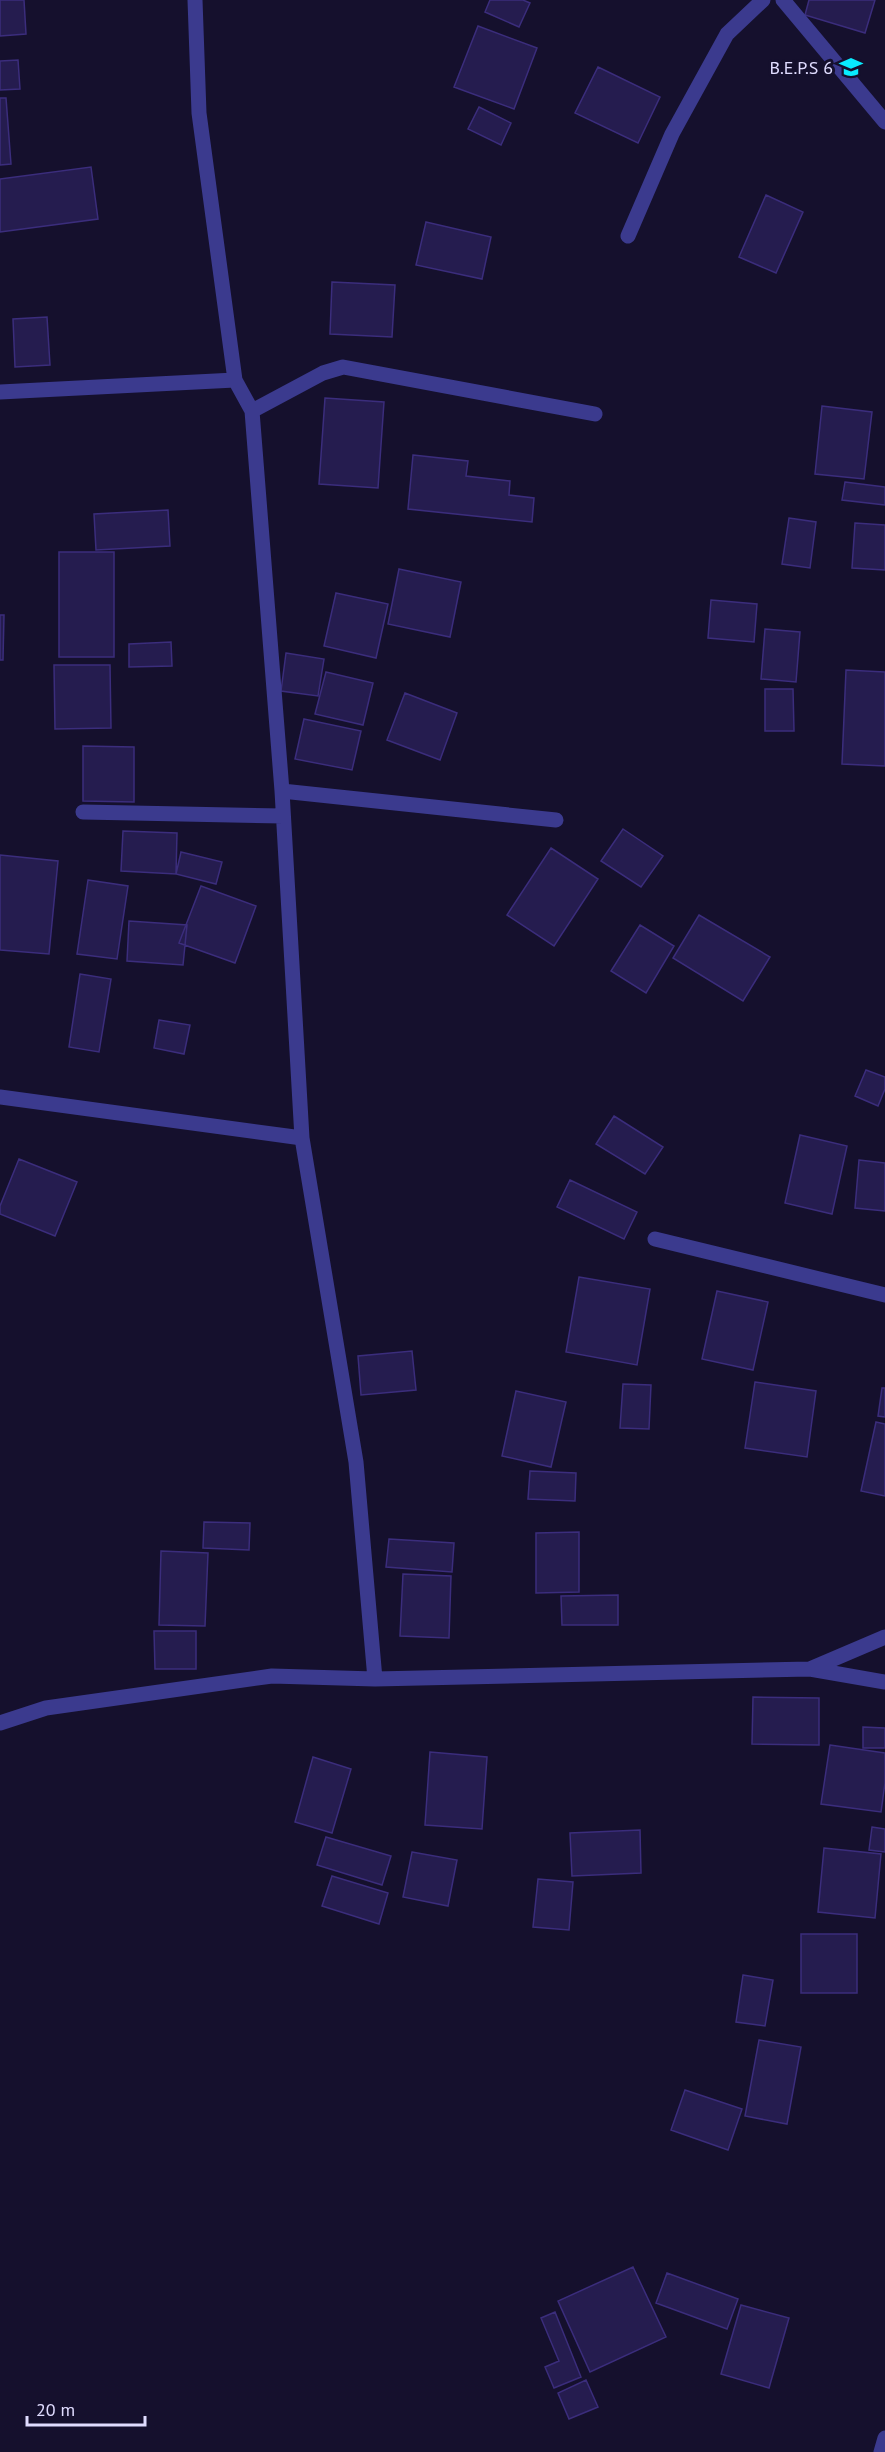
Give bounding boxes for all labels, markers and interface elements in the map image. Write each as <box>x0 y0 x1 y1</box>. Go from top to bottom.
school or university icon: B.E.P.S 6 <box>838 54 864 80</box>
place label: B.E.P.S 6 <box>769 56 833 79</box>
scale bar <box>27 2389 146 2427</box>
text: 20 m <box>36 2398 75 2421</box>

